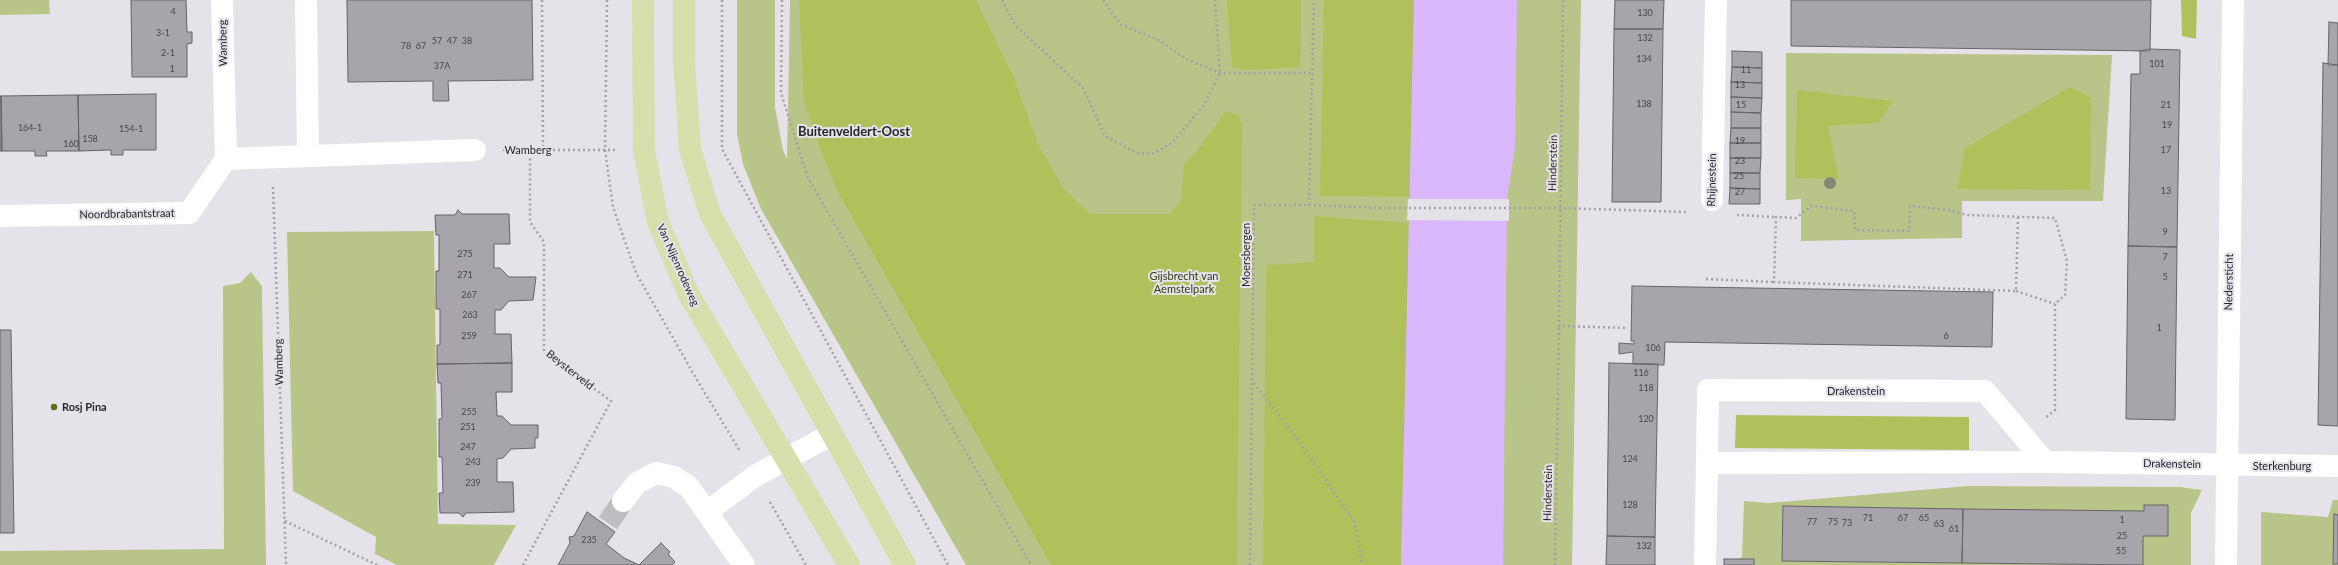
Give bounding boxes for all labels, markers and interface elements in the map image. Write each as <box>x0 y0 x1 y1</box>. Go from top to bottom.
house number: 4 <box>170 7 176 17</box>
house number: 130 <box>1637 8 1653 18</box>
street label: Wamberg <box>216 19 230 67</box>
house number: 3-1 <box>156 28 170 38</box>
house number: 132 <box>1637 33 1653 43</box>
house number: 57 <box>432 36 442 46</box>
house number: 47 <box>447 36 457 46</box>
house number: 38 <box>462 36 472 46</box>
house number: 78 <box>401 41 411 51</box>
house number: 67 <box>416 41 426 51</box>
house number: 2-1 <box>161 48 175 58</box>
house number: 134 <box>1636 54 1652 64</box>
house number: 101 <box>2149 59 2165 69</box>
house number: 37A <box>434 61 450 71</box>
house number: 1 <box>169 64 175 74</box>
house number: 11 <box>1741 65 1751 75</box>
house number: 13 <box>1735 80 1745 90</box>
house number: 138 <box>1636 99 1652 109</box>
house number: 15 <box>1736 100 1746 110</box>
house number: 21 <box>2161 100 2171 110</box>
house number: 19 <box>2162 120 2172 130</box>
house number: 164-1 <box>18 123 42 133</box>
house number: 154-1 <box>119 124 143 134</box>
district label: Buitenveldert-Oost <box>798 124 910 140</box>
house number: 158 <box>82 134 98 144</box>
street label: Hinderstein <box>1546 135 1560 191</box>
house number: 19 <box>1735 136 1745 146</box>
house number: 160 <box>63 139 79 149</box>
street label: Wamberg <box>505 143 551 157</box>
house number: 17 <box>2161 145 2171 155</box>
street label: Rhijnestein <box>1705 153 1719 207</box>
house number: 23 <box>1735 156 1745 166</box>
house number: 25 <box>1734 171 1744 181</box>
house number: 13 <box>2161 186 2171 196</box>
house number: 27 <box>1735 187 1745 197</box>
street label: Noordbrabantstraat <box>79 207 175 221</box>
street label: Van Nijenrodeweg <box>654 222 702 308</box>
street label: Moersbergen <box>1239 223 1253 287</box>
house number: 9 <box>2162 227 2168 237</box>
house number: 275 <box>457 249 473 259</box>
house number: 7 <box>2162 252 2168 262</box>
street label: Nedersticht <box>2222 254 2236 310</box>
park label: Gijsbrecht van Aemstelpark <box>1149 269 1219 295</box>
house number: 271 <box>457 270 473 280</box>
house number: 5 <box>2162 272 2168 282</box>
house number: 267 <box>461 290 477 300</box>
house number: 263 <box>462 310 478 320</box>
house number: 1 <box>2156 323 2162 333</box>
house number: 259 <box>461 331 477 341</box>
house number: 6 <box>1943 331 1949 341</box>
street label: Wamberg <box>272 338 286 386</box>
house number: 106 <box>1645 343 1661 353</box>
street label: Beysterveld <box>544 347 596 393</box>
house number: 116 <box>1633 368 1649 378</box>
house number: 118 <box>1638 383 1654 393</box>
street label: Drakenstein <box>1827 384 1885 398</box>
place label: Rosj Pina <box>62 400 107 414</box>
marker: Rosj Pina <box>49 402 59 412</box>
house number: 255 <box>461 407 477 417</box>
house number: 120 <box>1638 414 1654 424</box>
house number: 251 <box>460 422 476 432</box>
house number: 247 <box>460 442 476 452</box>
house number: 124 <box>1622 454 1638 464</box>
house number: 243 <box>465 457 481 467</box>
street label: Drakenstein <box>2143 457 2201 471</box>
street label: Sterkenburg <box>2253 459 2311 473</box>
street label: Hinderstein <box>1541 465 1555 521</box>
house number: 239 <box>465 478 481 488</box>
house number: 128 <box>1622 500 1638 510</box>
house number: 71 <box>1863 513 1873 523</box>
house number: 67 <box>1898 513 1908 523</box>
house number: 65 <box>1919 513 1929 523</box>
house number: 1 <box>2119 515 2125 525</box>
house number: 77 <box>1807 517 1817 527</box>
house number: 75 <box>1828 517 1838 527</box>
house number: 73 <box>1842 518 1852 528</box>
house number: 63 <box>1934 519 1944 529</box>
house number: 61 <box>1949 524 1959 534</box>
house number: 25 <box>2117 531 2127 541</box>
house number: 235 <box>581 535 597 545</box>
house number: 132 <box>1636 541 1652 551</box>
house number: 55 <box>2116 546 2126 556</box>

